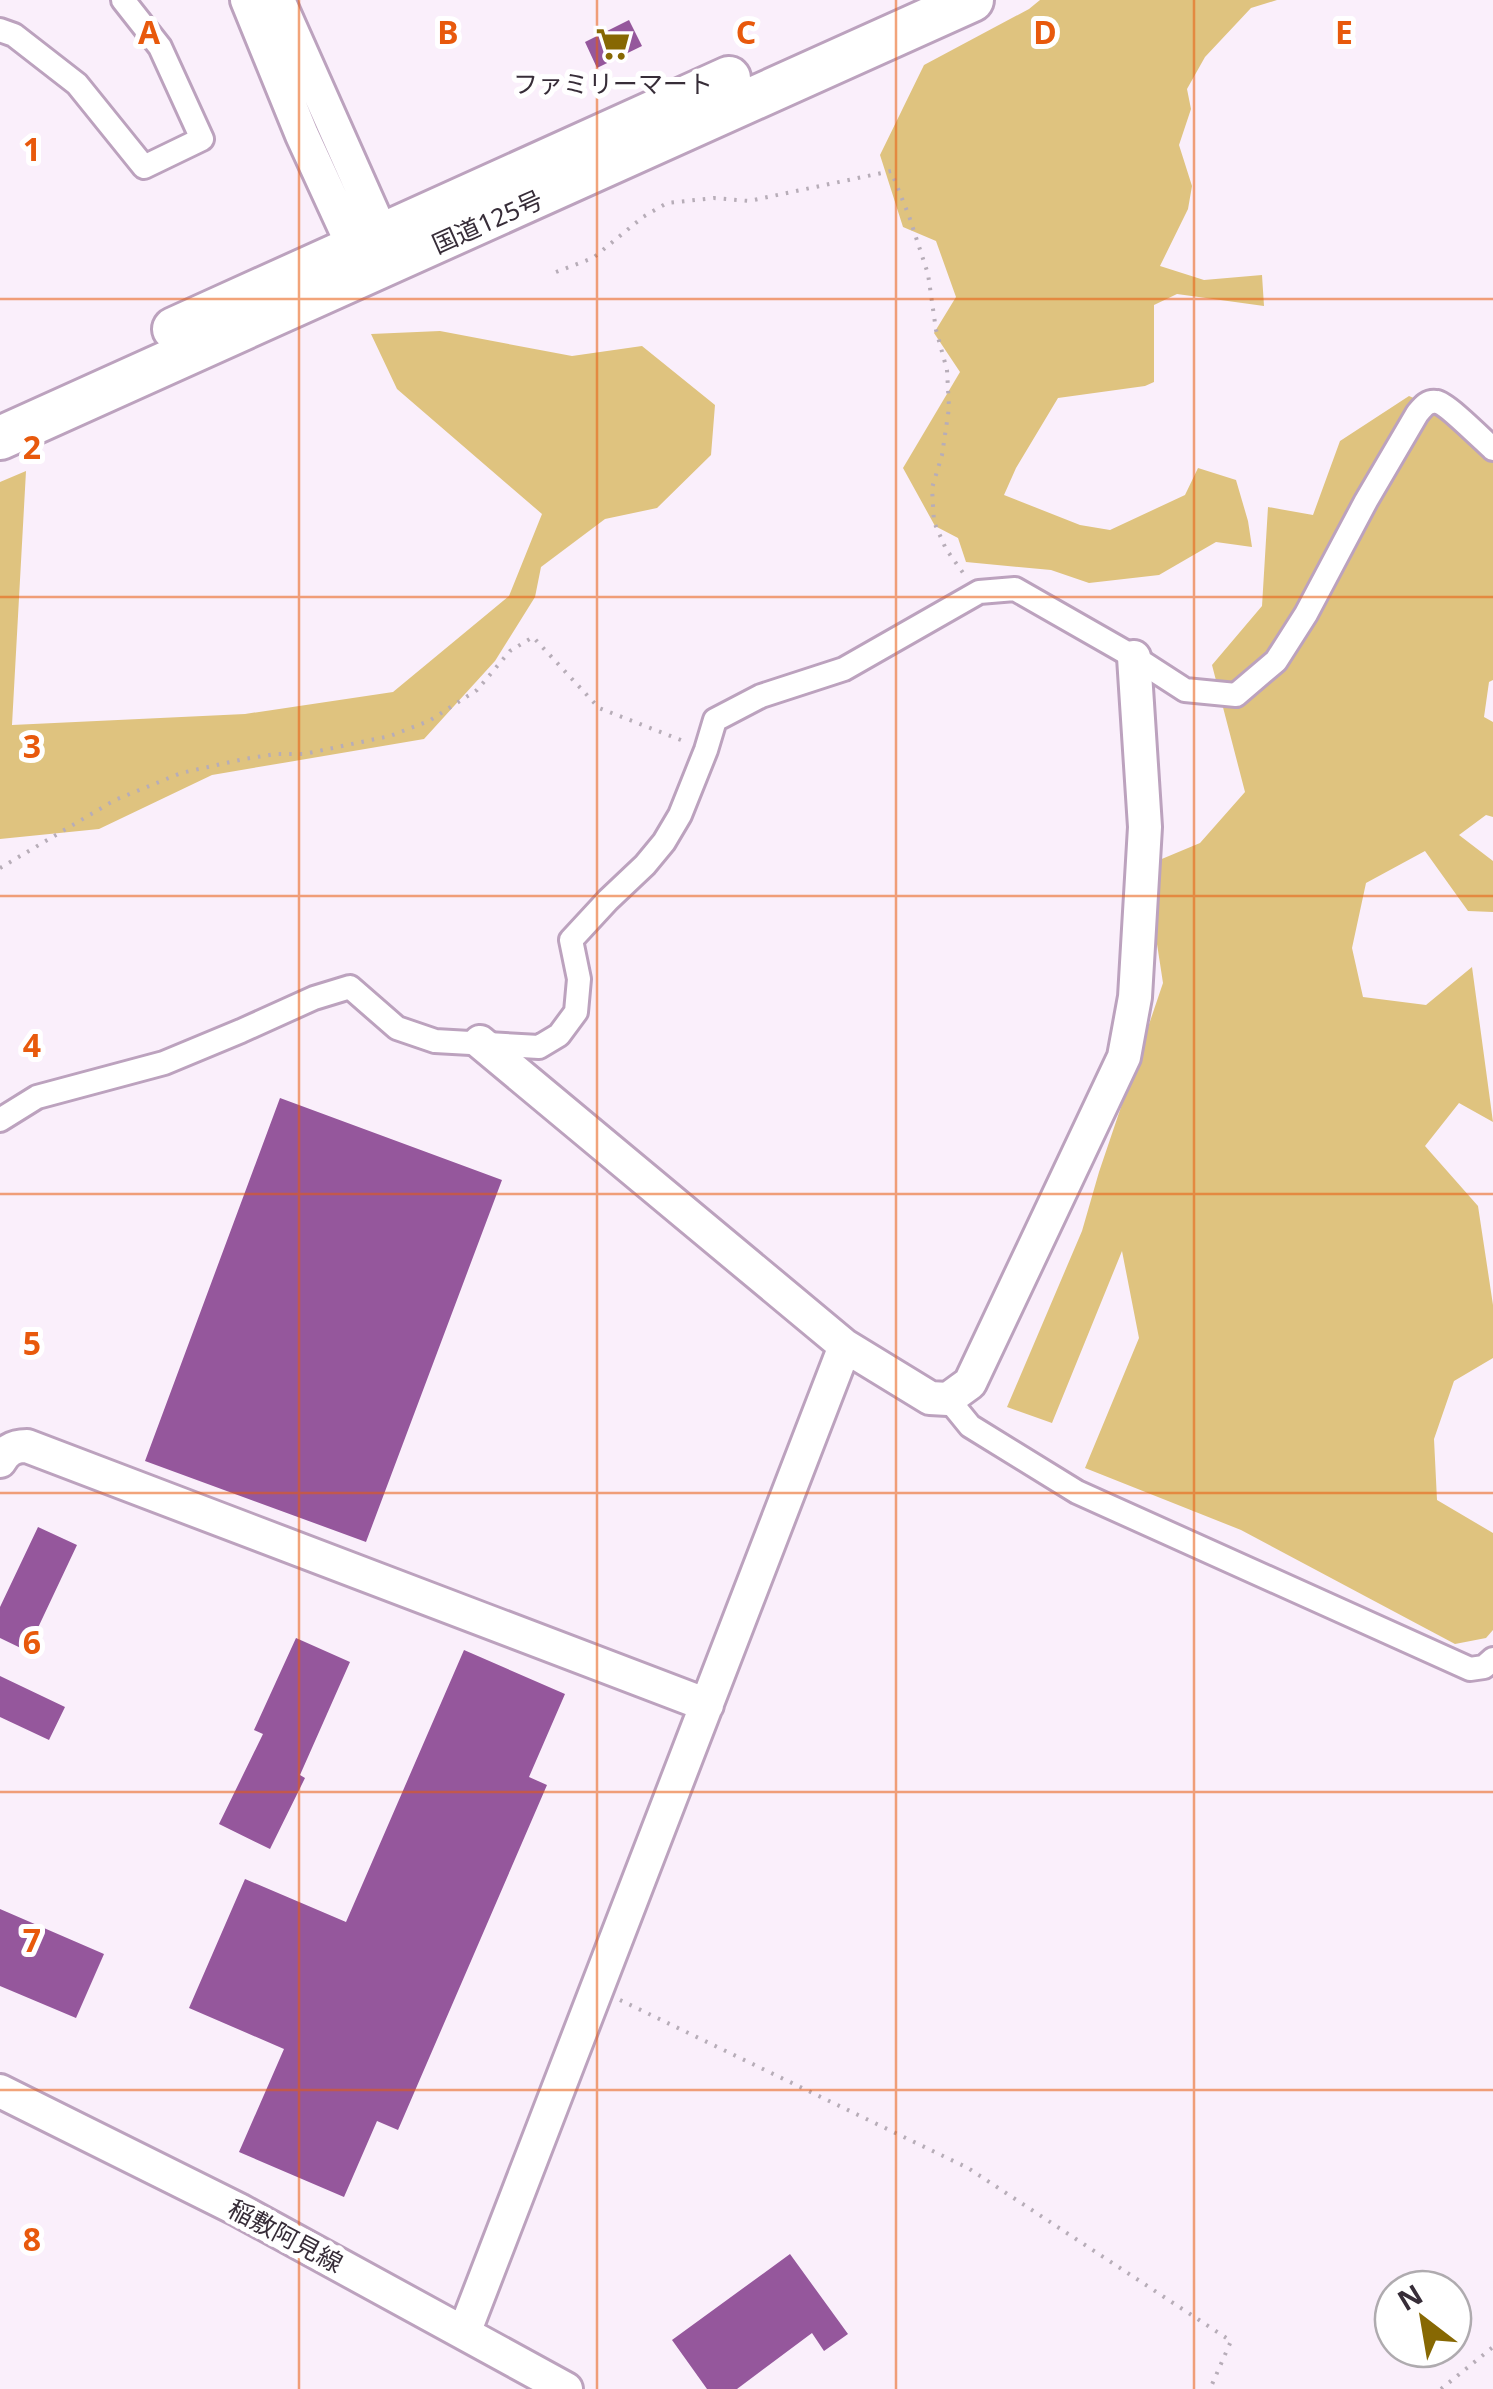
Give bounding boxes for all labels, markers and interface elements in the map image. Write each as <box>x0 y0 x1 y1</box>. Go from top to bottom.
text: A <box>138 10 161 53</box>
text: B <box>437 10 459 53</box>
text: C <box>736 10 756 53</box>
text: D <box>1033 10 1057 53</box>
text: E <box>1335 10 1353 53</box>
supermarket icon: ファミリーマート <box>594 25 632 63</box>
place label: ファミリーマート <box>513 66 713 100</box>
text: 1 <box>23 127 41 170</box>
street label: 国道125号 <box>426 181 548 261</box>
text: 2 <box>23 425 41 468</box>
text: 3 <box>23 724 41 767</box>
text: 4 <box>23 1023 41 1066</box>
text: 5 <box>23 1321 41 1364</box>
text: 6 <box>23 1620 41 1663</box>
text: 7 <box>23 1918 41 1961</box>
street label: 稲敷阿見線 <box>223 2191 349 2279</box>
text: 8 <box>23 2217 41 2260</box>
north arrow <box>1373 2269 1473 2369</box>
text: N <box>1390 2275 1429 2319</box>

